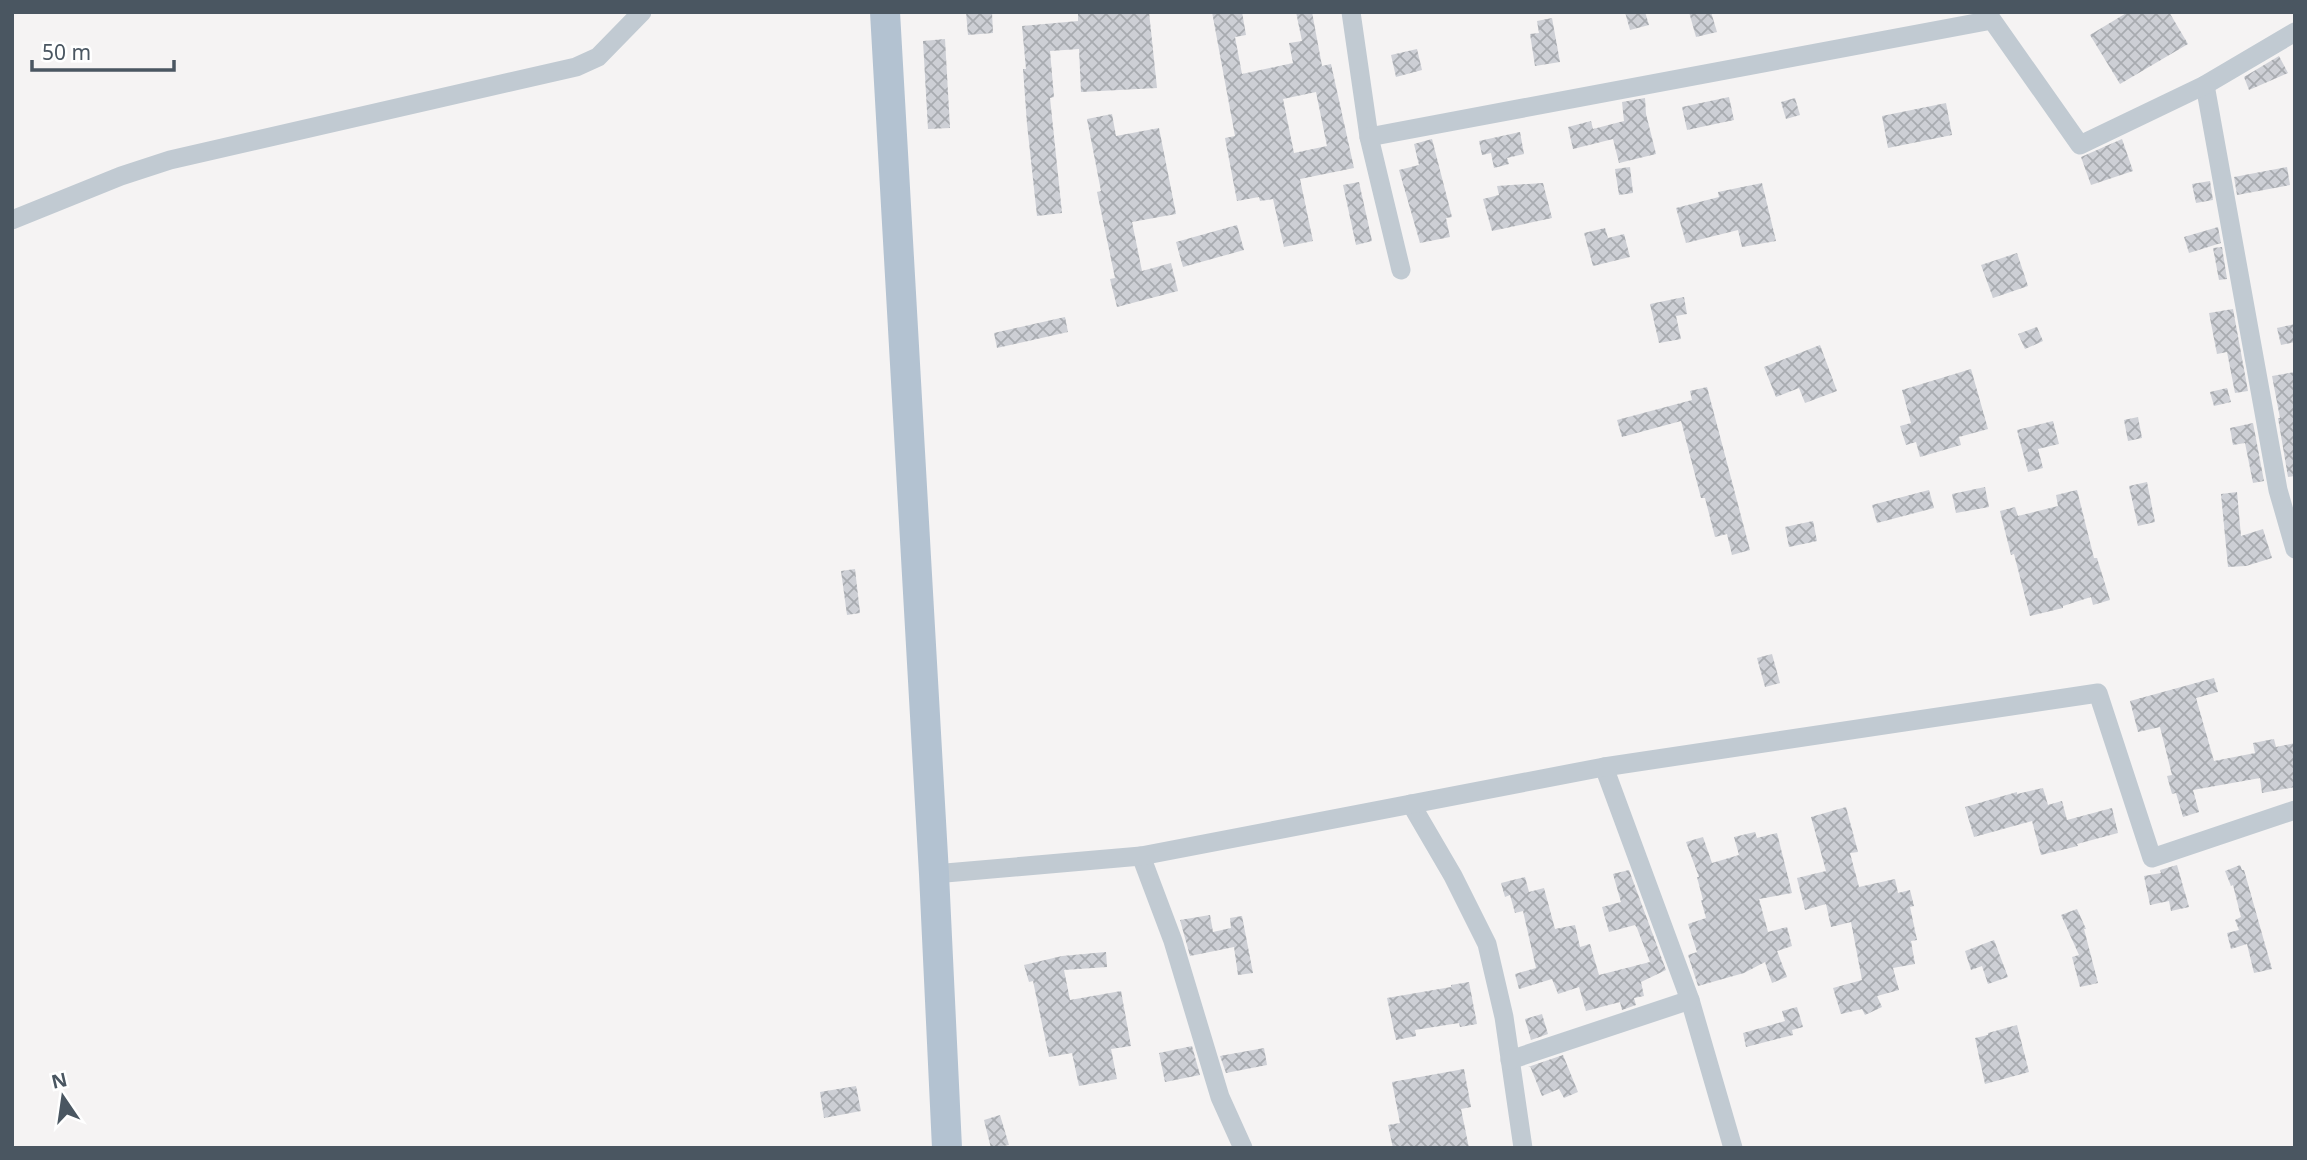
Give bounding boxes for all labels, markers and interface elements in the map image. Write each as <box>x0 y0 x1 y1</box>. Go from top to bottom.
scale bar <box>32 28 173 72</box>
text: 50 m <box>42 38 91 66</box>
north arrow <box>28 1062 98 1132</box>
text: N <box>49 1066 70 1095</box>

